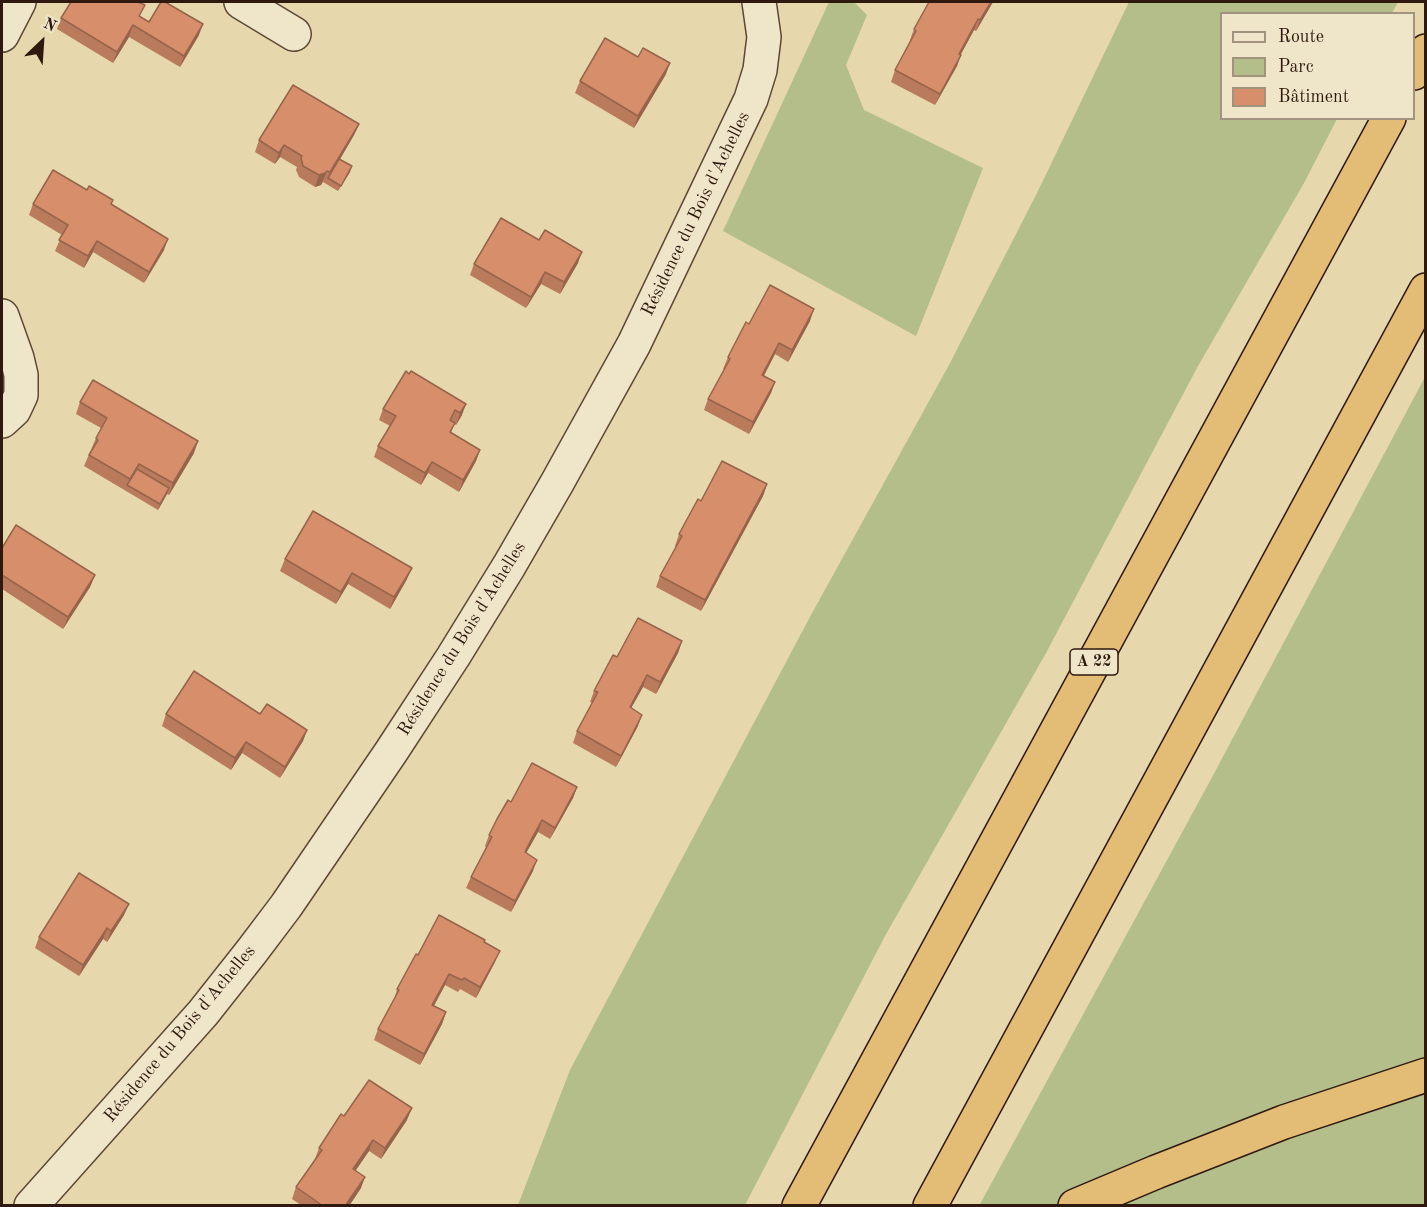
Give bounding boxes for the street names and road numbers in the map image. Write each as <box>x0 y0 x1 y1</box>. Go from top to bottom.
street label: Résidence du Bois d'Achelles <box>637 108 755 320</box>
street label: Résidence du Bois d'Achelles <box>393 538 531 740</box>
road number: A 22 <box>1070 649 1118 675</box>
street label: Résidence du Bois d'Achelles <box>100 941 260 1127</box>

